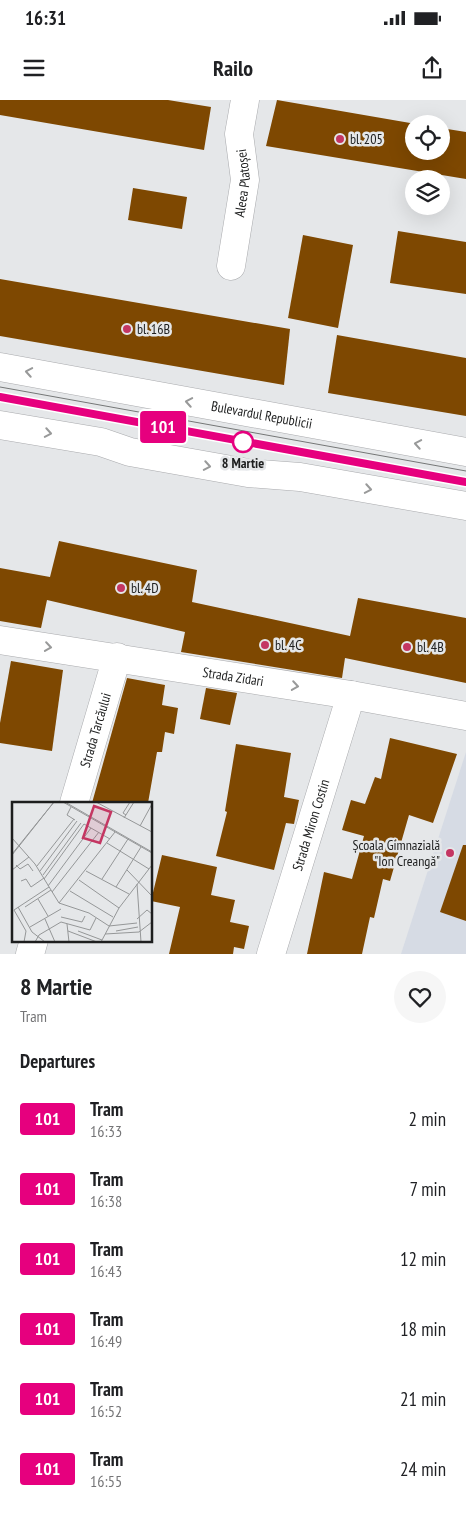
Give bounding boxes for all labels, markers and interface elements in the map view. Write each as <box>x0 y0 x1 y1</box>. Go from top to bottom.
text: 16:31 <box>25 6 66 30</box>
icon: menu <box>20 54 48 82</box>
text: Railo <box>213 54 253 82</box>
icon: share <box>418 54 446 82</box>
map controls <box>405 115 450 215</box>
button: locate <box>405 115 450 160</box>
place label: bl. 205 <box>350 130 383 148</box>
marker: bl. 205 <box>334 133 346 145</box>
street label: Aleea Platoșei <box>230 148 254 218</box>
button: layers <box>405 170 450 215</box>
place label: bl. 16B <box>137 320 170 338</box>
marker: bl. 16B <box>121 323 133 335</box>
one-way arrow <box>25 368 34 378</box>
one-way arrow <box>185 397 194 407</box>
street label: Bulevardul Republicii <box>210 397 314 433</box>
line badge: 101 <box>134 411 192 443</box>
text: 101 <box>150 415 176 438</box>
one-way arrow <box>44 428 52 438</box>
marker: 8 Martie <box>232 431 254 453</box>
one-way arrow <box>414 439 422 449</box>
place label: 8 Martie <box>222 454 264 472</box>
one-way arrow <box>203 460 211 470</box>
one-way arrow <box>363 484 372 494</box>
place label: bl. 4D <box>131 579 159 597</box>
marker: bl. 4D <box>115 582 127 594</box>
place label: bl. 4C <box>275 636 302 654</box>
place label: bl. 4B <box>417 638 444 656</box>
marker: bl. 4C <box>259 639 271 651</box>
one-way arrow <box>45 641 53 652</box>
marker: bl. 4B <box>401 641 413 653</box>
street label: Strada Zidari <box>201 663 265 690</box>
one-way arrow <box>291 680 300 690</box>
street label: Strada Tarcăului <box>76 691 115 770</box>
street label: Strada Miron Costin <box>288 777 333 873</box>
inset map <box>12 802 152 942</box>
place label: Școala Gimnazială "Ion Creangă" <box>352 836 440 870</box>
marker: Școala Gimnazială "Ion Creangă" <box>444 847 456 859</box>
text: 8 Martie <box>20 971 93 1002</box>
button: heart <box>394 971 446 1023</box>
text: Tram <box>20 1006 47 1026</box>
text: Departures <box>20 1049 95 1073</box>
text: Tram <box>90 1097 123 1121</box>
text: 101 <box>35 1107 60 1130</box>
text: 2 min <box>409 1107 446 1131</box>
text: 16:33 <box>90 1121 122 1141</box>
text: Tram <box>90 1167 123 1191</box>
text: 101 <box>35 1177 60 1200</box>
text: 7 min <box>409 1177 446 1201</box>
text: 16:38 <box>90 1191 122 1211</box>
text: Tram <box>90 1237 123 1261</box>
text: 101 <box>35 1247 60 1270</box>
text: 12 min <box>400 1247 446 1271</box>
text: 16:43 <box>90 1261 122 1281</box>
text: Tram <box>90 1307 123 1331</box>
text: 101 <box>35 1317 60 1340</box>
text: 18 min <box>400 1317 446 1341</box>
text: 16:49 <box>90 1331 122 1351</box>
text: Tram <box>90 1377 123 1401</box>
text: 101 <box>35 1387 60 1410</box>
text: 21 min <box>400 1387 446 1411</box>
text: 16:52 <box>90 1401 122 1421</box>
text: Tram <box>90 1447 123 1471</box>
text: 101 <box>35 1457 60 1480</box>
text: 24 min <box>400 1457 446 1481</box>
text: 16:55 <box>90 1471 122 1491</box>

